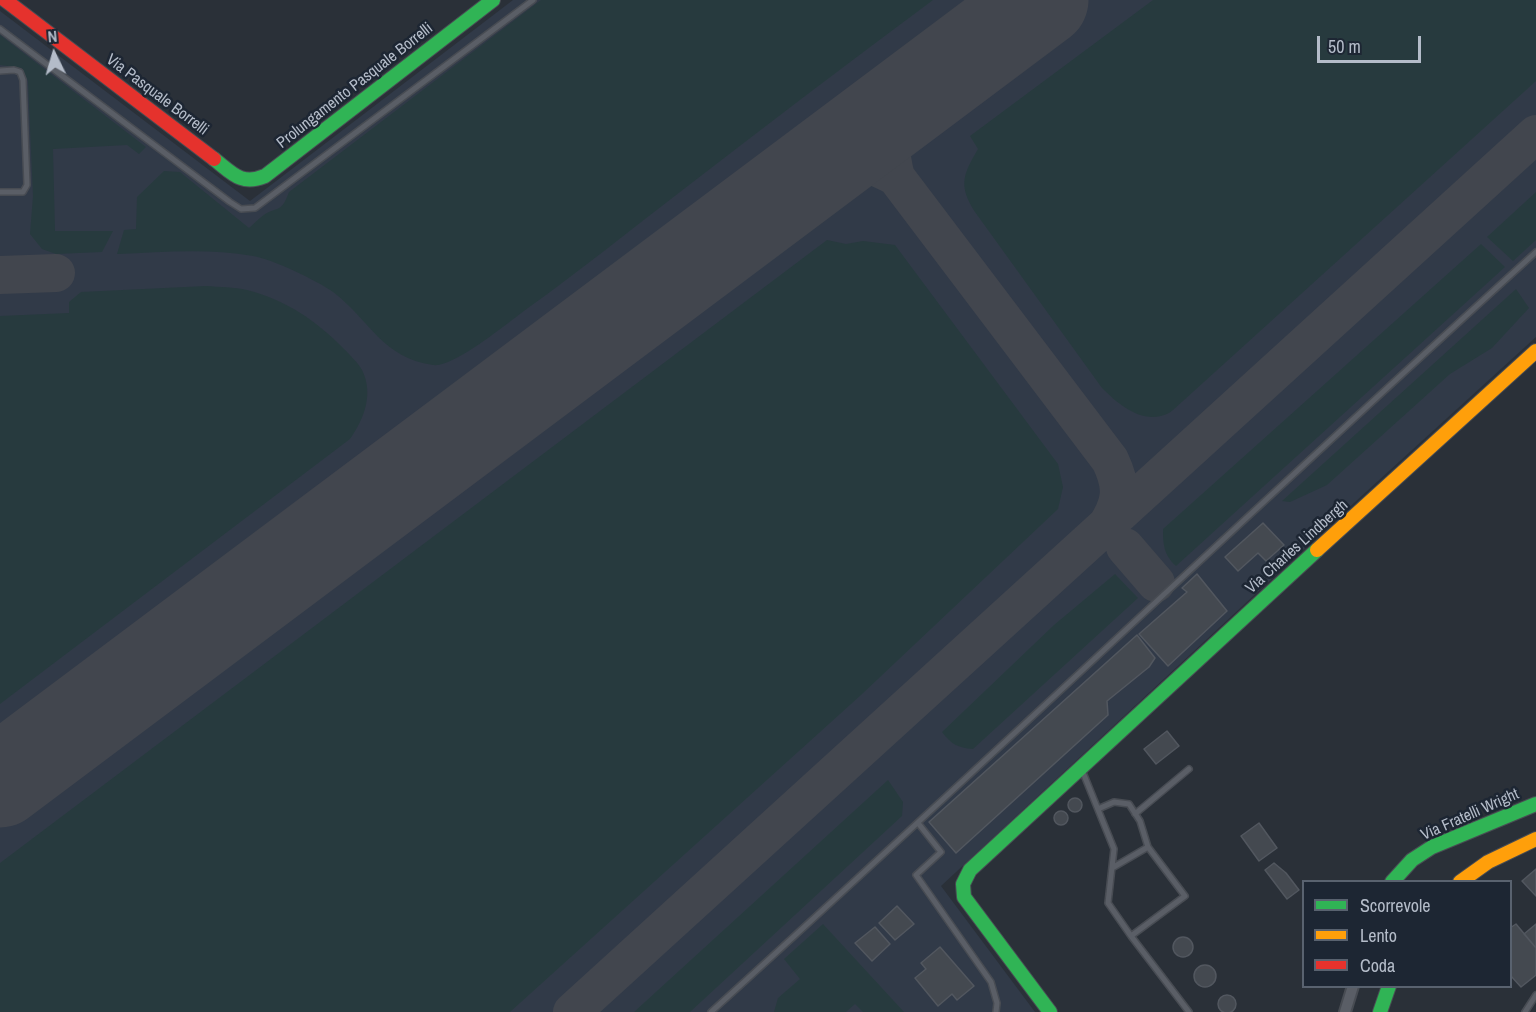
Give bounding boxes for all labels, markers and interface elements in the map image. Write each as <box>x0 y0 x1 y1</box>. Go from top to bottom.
street label: Prolungamento Pasquale Borrelli <box>273 19 437 153</box>
north arrow <box>24 24 84 84</box>
scale bar <box>1320 24 1424 62</box>
text: N <box>47 25 58 47</box>
text: 50 m <box>1328 34 1361 59</box>
street label: Via Pasquale Borrelli <box>102 50 212 140</box>
street label: Via Charles Lindbergh <box>1242 496 1352 598</box>
street label: Via Fratelli Wright <box>1418 785 1522 845</box>
legend <box>1302 880 1512 988</box>
text: Scorrevole <box>1360 893 1431 918</box>
text: Lento <box>1360 923 1397 948</box>
text: Coda <box>1360 953 1395 978</box>

